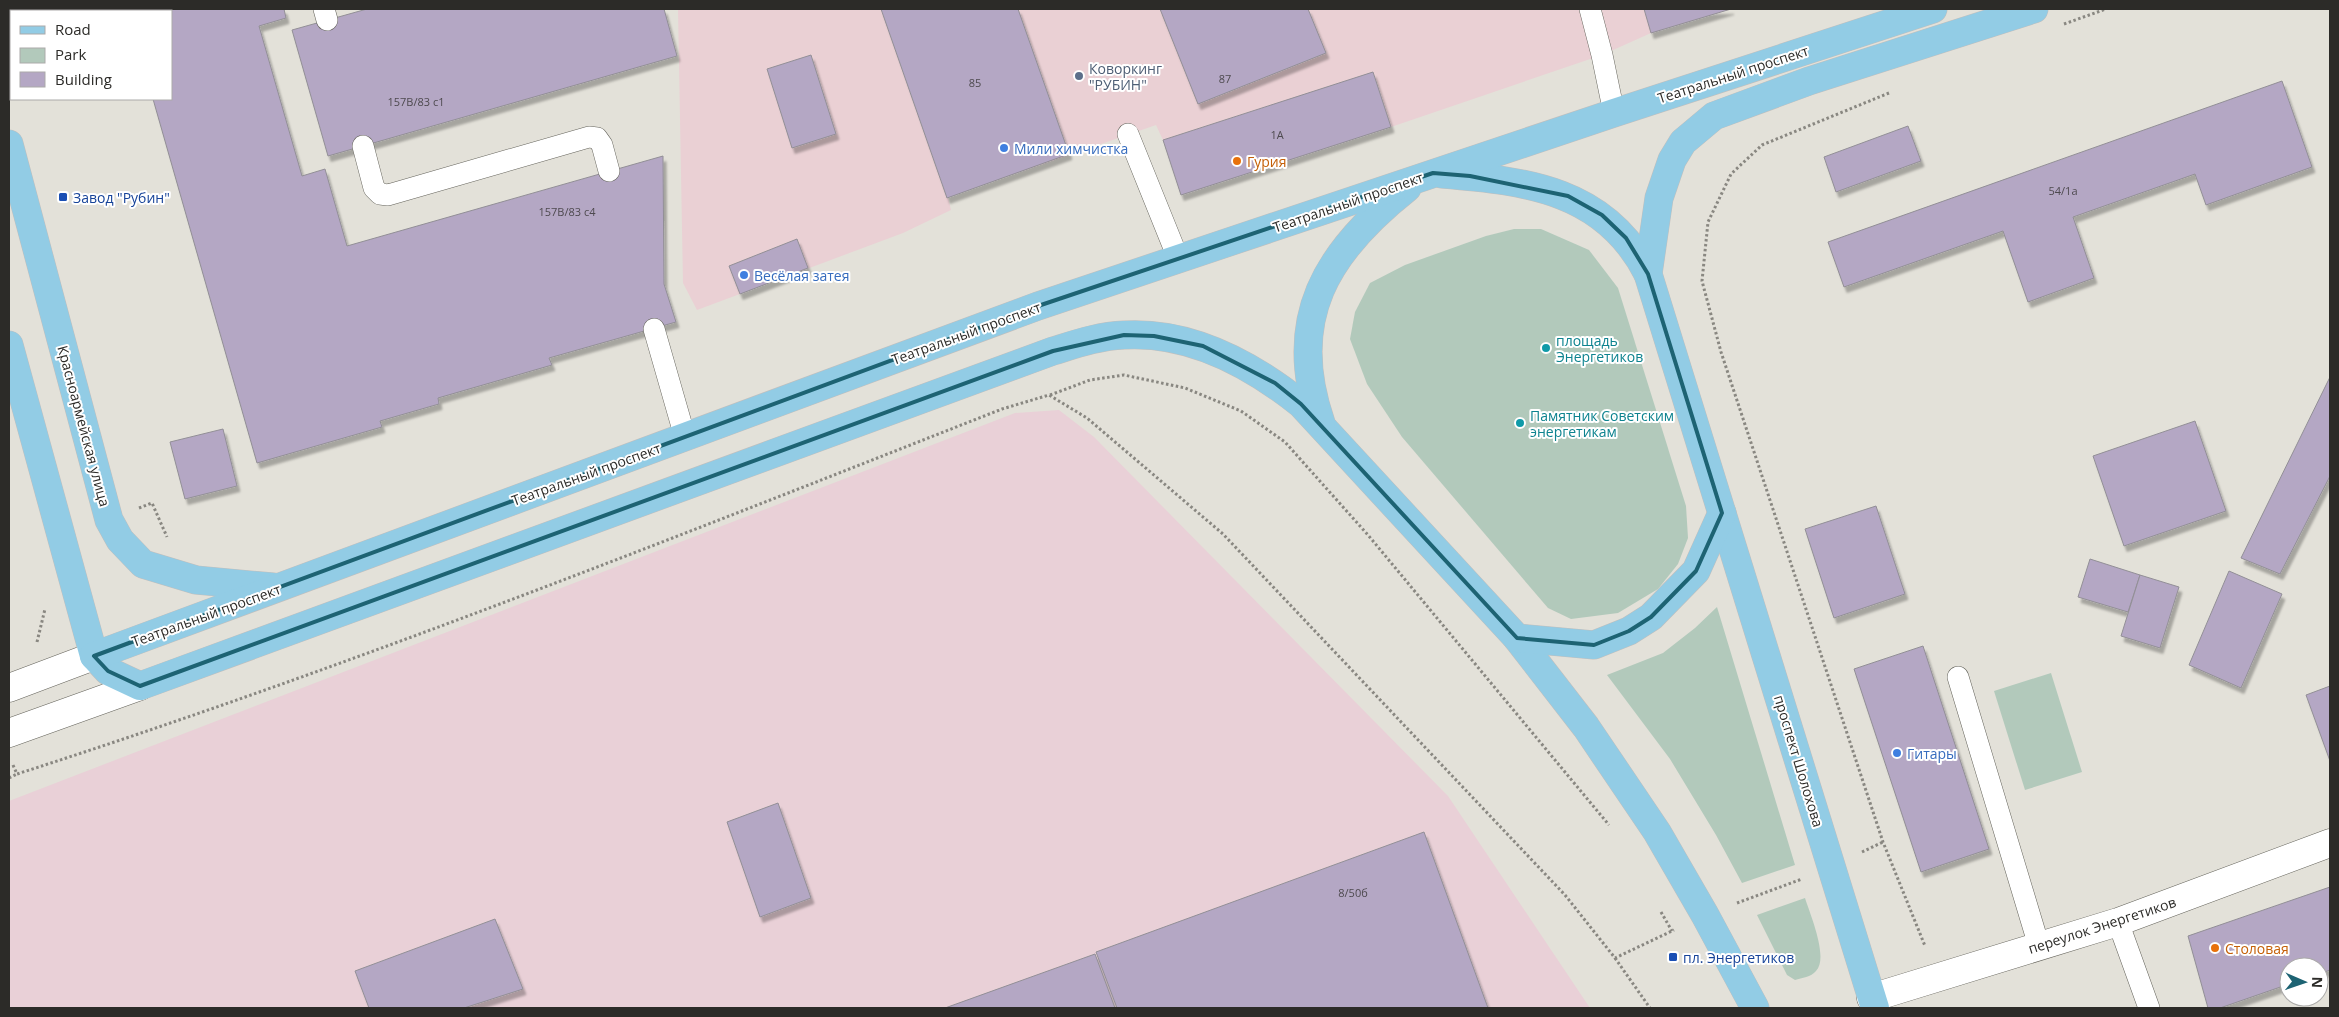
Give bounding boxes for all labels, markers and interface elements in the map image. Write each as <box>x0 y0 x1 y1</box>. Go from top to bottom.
legend <box>10 10 172 100</box>
text: Road <box>55 19 91 39</box>
street label: Театральный проспект <box>1655 41 1811 107</box>
text: Park <box>55 44 86 64</box>
place label: Коворкинг "РУБИН" <box>1089 59 1162 94</box>
text: Building <box>55 69 112 89</box>
marker: Коворкинг "РУБИН" <box>1073 70 1085 82</box>
house number: 87 <box>1219 71 1231 86</box>
house number: 85 <box>969 75 981 90</box>
house number: 157В/83 с1 <box>387 94 445 109</box>
house number: 1А <box>1270 127 1284 142</box>
place label: Мили химчистка <box>1014 139 1128 158</box>
marker: Мили химчистка <box>998 142 1010 154</box>
place label: Гурия <box>1247 152 1287 171</box>
marker: Гурия <box>1231 155 1243 167</box>
street label: Театральный проспект <box>1270 167 1426 237</box>
house number: 54/1а <box>2048 183 2078 198</box>
place label: Завод "Рубин" <box>73 188 170 207</box>
marker: Завод "Рубин" <box>57 191 69 203</box>
house number: 157В/83 с4 <box>538 204 596 219</box>
place label: Весёлая затея <box>754 266 849 285</box>
marker: Весёлая затея <box>738 269 750 281</box>
street label: Театральный проспект <box>889 297 1044 369</box>
place label: площадь Энергетиков <box>1556 331 1643 366</box>
marker: площадь Энергетиков <box>1540 342 1552 354</box>
street label: Красноармейская улица <box>53 343 115 509</box>
place label: Памятник Советским энергетикам <box>1530 406 1674 441</box>
marker: Памятник Советским энергетикам <box>1514 417 1526 429</box>
street label: Театральный проспект <box>509 438 664 510</box>
street label: Театральный проспект <box>129 579 284 651</box>
street label: проспект Шолохова <box>1770 693 1828 829</box>
place label: Гитары <box>1907 744 1957 763</box>
marker: Гитары <box>1891 747 1903 759</box>
house number: 8/50б <box>1338 885 1368 900</box>
street label: переулок Энергетиков <box>2026 892 2178 958</box>
place label: Столовая <box>2225 939 2289 958</box>
marker: Столовая <box>2209 942 2221 954</box>
place label: пл. Энергетиков <box>1683 948 1794 967</box>
marker: пл. Энергетиков <box>1667 951 1679 963</box>
north arrow <box>2279 957 2329 1007</box>
text: N <box>2308 976 2327 988</box>

